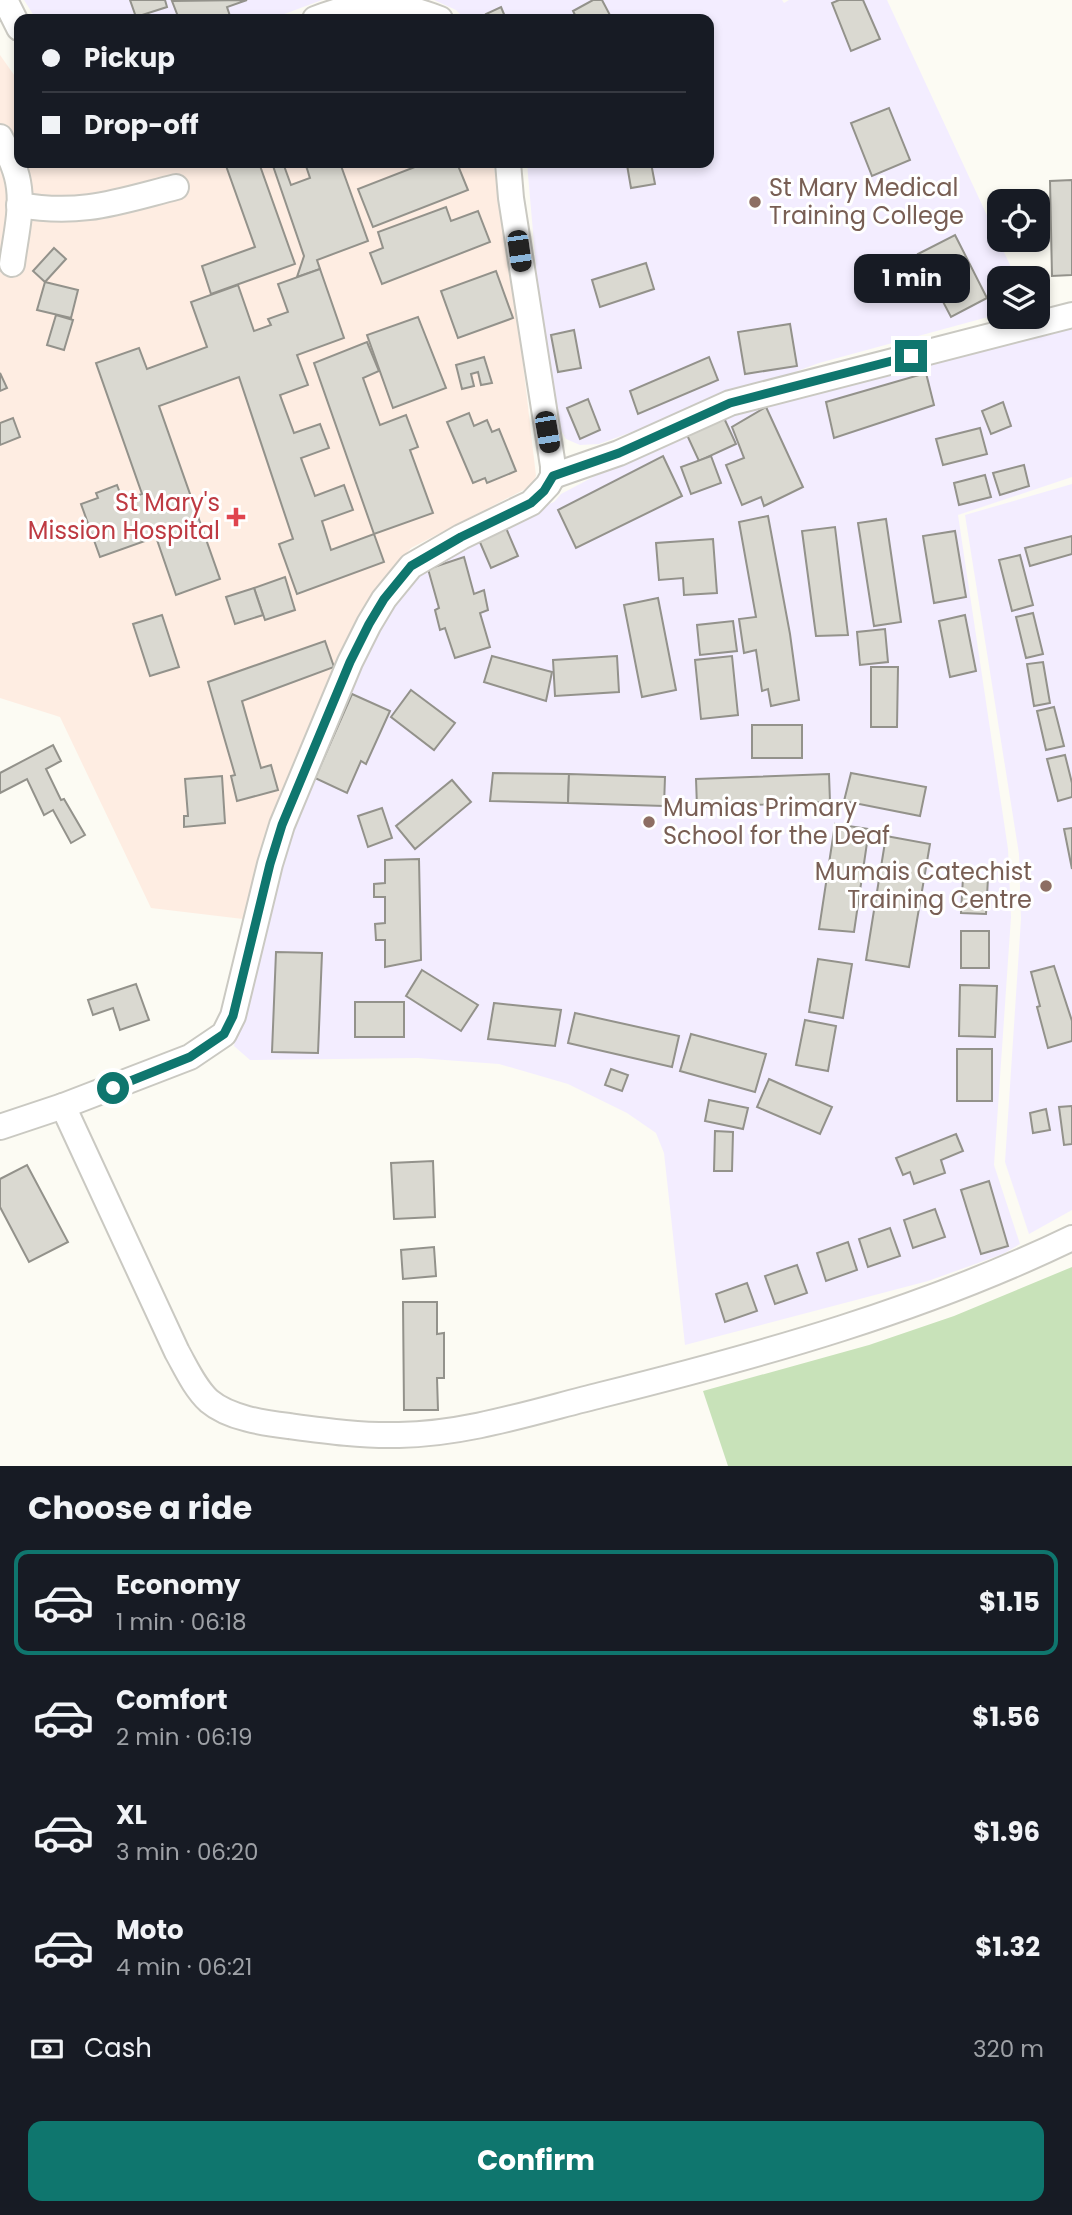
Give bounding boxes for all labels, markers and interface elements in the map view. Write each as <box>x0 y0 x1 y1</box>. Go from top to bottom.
text: Pickup <box>84 40 175 76</box>
text: Drop-off <box>84 107 199 143</box>
place label: St Mary Medical Training College <box>769 171 964 232</box>
map controls <box>987 189 1050 329</box>
button: locate <box>987 189 1050 252</box>
marker: St Mary Medical Training College <box>747 194 763 210</box>
car <box>506 229 533 273</box>
callout: 1 min <box>853 254 969 304</box>
text: 1 min <box>882 262 942 294</box>
button: layers <box>987 266 1050 329</box>
route end <box>895 340 927 372</box>
car <box>534 409 561 455</box>
place label: St Mary's Mission Hospital <box>28 486 220 547</box>
marker: St Mary's Mission Hospital <box>226 507 246 527</box>
place label: Mumias Primary School for the Deaf <box>663 791 890 852</box>
marker: Mumias Primary School for the Deaf <box>641 814 657 830</box>
place label: Mumais Catechist Training Centre <box>815 855 1032 916</box>
marker: Mumais Catechist Training Centre <box>1038 878 1054 894</box>
route start <box>97 1072 129 1104</box>
text: Choose a ride <box>28 1485 252 1530</box>
text: Economy <box>116 1567 240 1603</box>
icon: car <box>32 1571 95 1634</box>
text: $1.15 <box>979 1584 1040 1620</box>
text: 1 min · 06:18 <box>116 1606 247 1638</box>
text: Comfort <box>116 1682 228 1718</box>
icon: car <box>32 1686 95 1749</box>
text: $1.56 <box>972 1699 1040 1735</box>
text: 2 min · 06:19 <box>116 1721 252 1753</box>
text: XL <box>116 1797 147 1833</box>
icon: car <box>32 1801 95 1864</box>
text: $1.96 <box>973 1814 1040 1850</box>
text: 3 min · 06:20 <box>116 1836 259 1868</box>
text: Moto <box>116 1912 184 1948</box>
icon: car <box>32 1916 95 1979</box>
text: $1.32 <box>975 1929 1040 1965</box>
text: 4 min · 06:21 <box>116 1951 252 1983</box>
icon: cash <box>28 2030 66 2068</box>
text: Cash <box>84 2030 152 2066</box>
text: 320 m <box>973 2033 1044 2065</box>
button: Confirm <box>28 2121 1044 2201</box>

